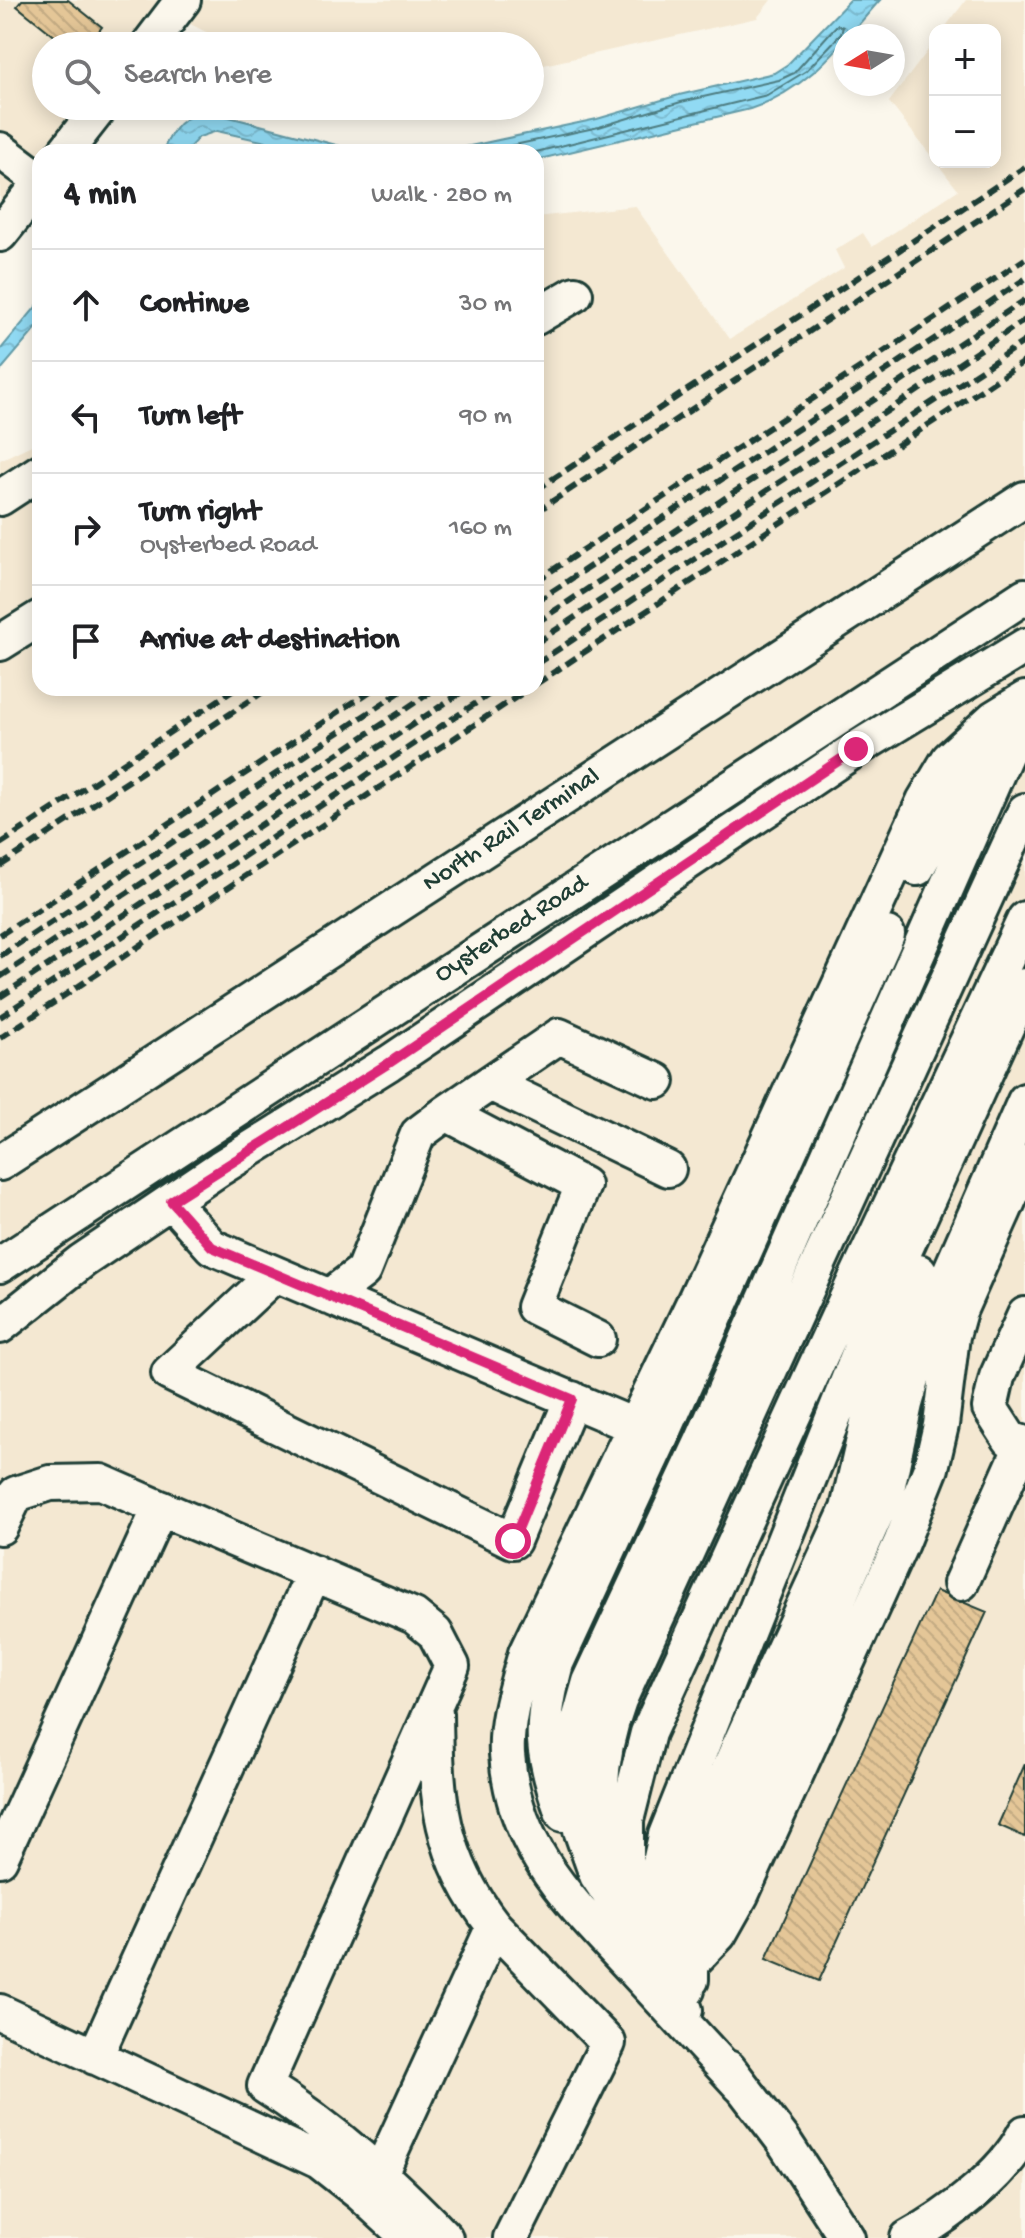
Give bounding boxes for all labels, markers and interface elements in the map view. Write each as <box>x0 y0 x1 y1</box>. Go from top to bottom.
north arrow <box>833 24 905 96</box>
map controls <box>929 24 1001 168</box>
button: + <box>929 24 1001 96</box>
search box <box>32 32 544 120</box>
icon: search <box>60 54 104 98</box>
text: Search here <box>124 59 272 94</box>
button: − <box>929 96 1001 168</box>
text: 4 min <box>64 176 136 216</box>
text: Walk · 280 m <box>371 181 512 212</box>
icon: ahead <box>64 283 108 327</box>
text: Continue <box>140 288 249 323</box>
text: 30 m <box>459 290 512 321</box>
icon: left <box>64 395 108 439</box>
text: Turn left <box>140 400 241 435</box>
text: 90 m <box>460 402 512 433</box>
text: Turn right <box>140 496 260 531</box>
icon: right <box>64 507 108 551</box>
text: 160 m <box>449 514 512 545</box>
text: Oysterbed Road <box>140 531 317 562</box>
icon: arrive <box>64 619 108 663</box>
text: Arrive at destination <box>140 624 400 659</box>
route end <box>838 731 874 767</box>
street label: North Rail Terminal <box>417 762 607 900</box>
street label: Oysterbed Road <box>430 868 596 991</box>
route start <box>495 1523 531 1559</box>

